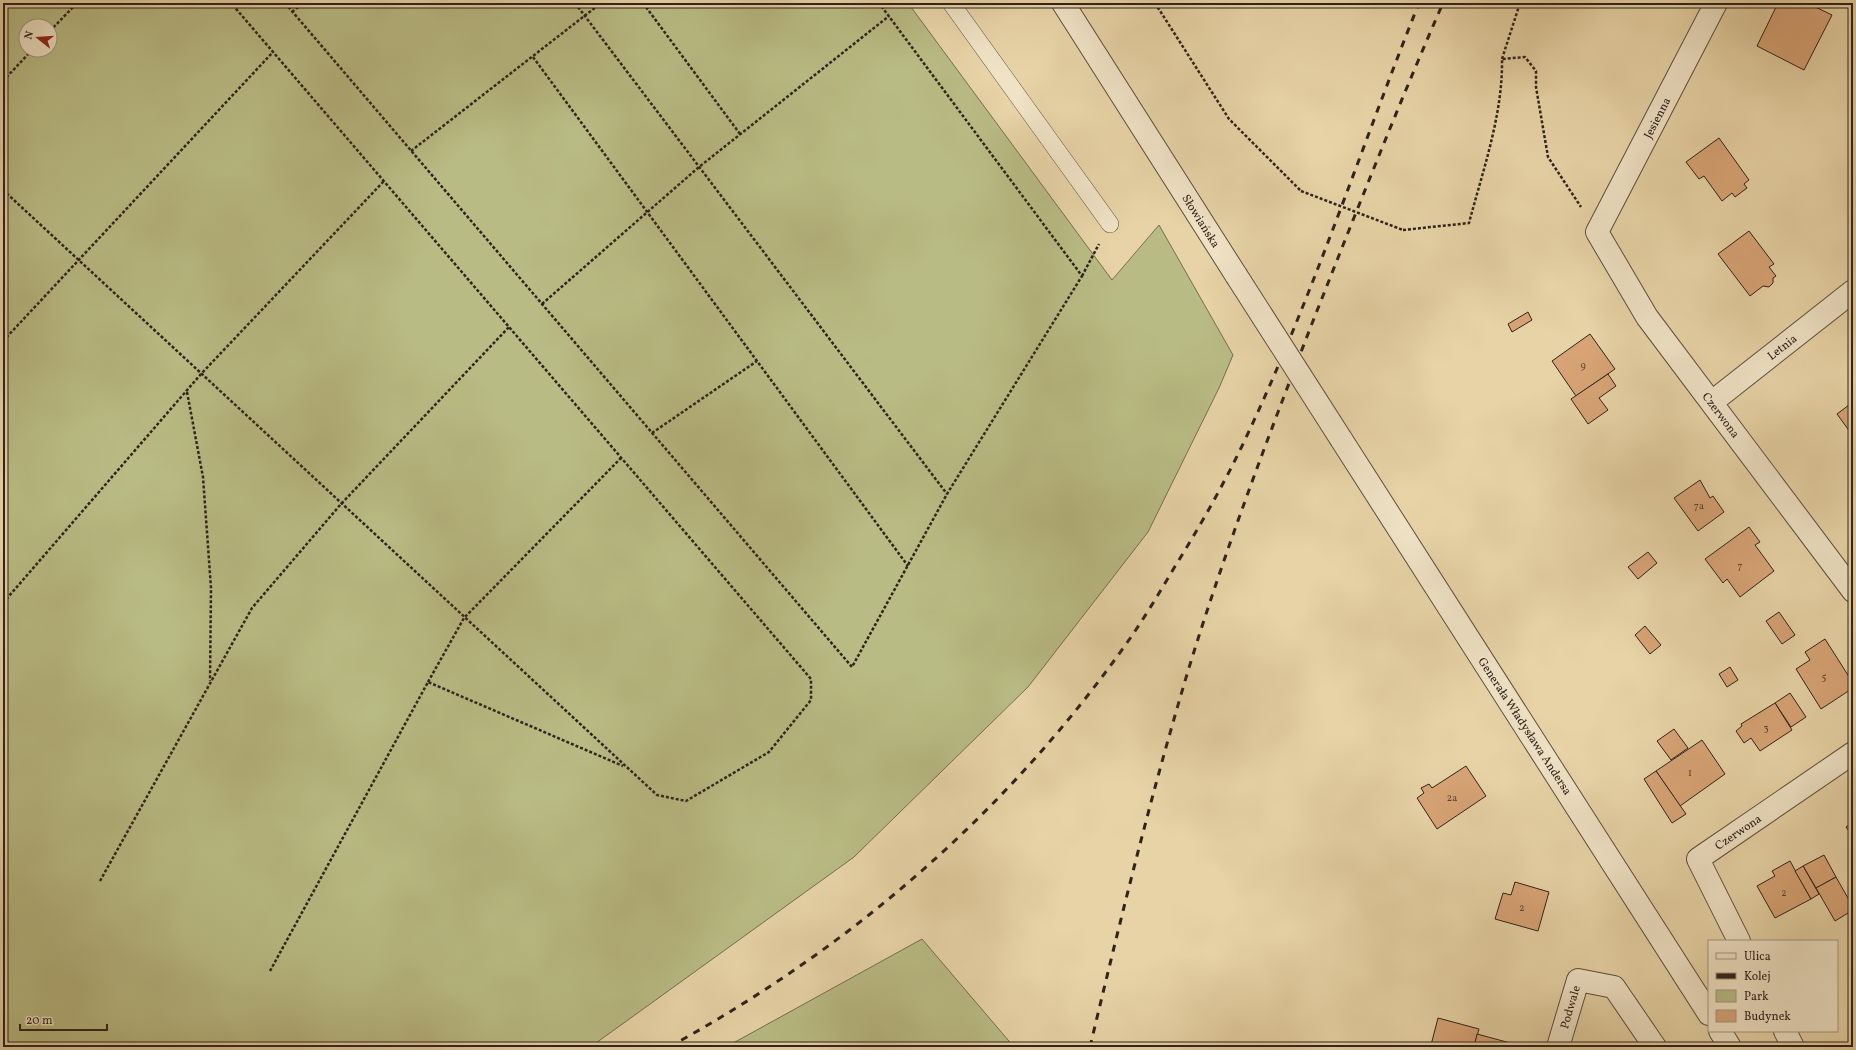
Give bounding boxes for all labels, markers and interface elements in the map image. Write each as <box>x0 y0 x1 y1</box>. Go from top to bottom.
north arrow <box>18 18 58 58</box>
text: N <box>22 29 38 42</box>
street label: Jesienna <box>1641 95 1675 142</box>
street label: Słowiańska <box>1177 192 1223 251</box>
street label: Letnia <box>1765 331 1801 364</box>
house number: 9 <box>1580 359 1586 373</box>
street label: Czerwona <box>1698 390 1743 442</box>
house number: 7a <box>1694 499 1704 513</box>
house number: 7 <box>1738 559 1743 573</box>
street label: Generała Władysława Andersa <box>1474 655 1575 798</box>
house number: 5 <box>1822 670 1827 684</box>
house number: 3 <box>1763 721 1769 735</box>
house number: 1 <box>1688 766 1692 780</box>
house number: 2a <box>1447 791 1457 805</box>
street label: Czerwona <box>1712 811 1765 854</box>
house number: 2 <box>1781 886 1787 900</box>
house number: 2 <box>1519 901 1525 915</box>
legend <box>1708 940 1838 1032</box>
text: Ulica <box>1744 949 1771 965</box>
text: Kolej <box>1744 969 1771 985</box>
street label: Podwale <box>1557 983 1585 1031</box>
text: Park <box>1744 989 1769 1005</box>
scale bar <box>20 1006 107 1032</box>
text: Budynek <box>1744 1009 1791 1025</box>
text: 20 m <box>26 1013 53 1029</box>

